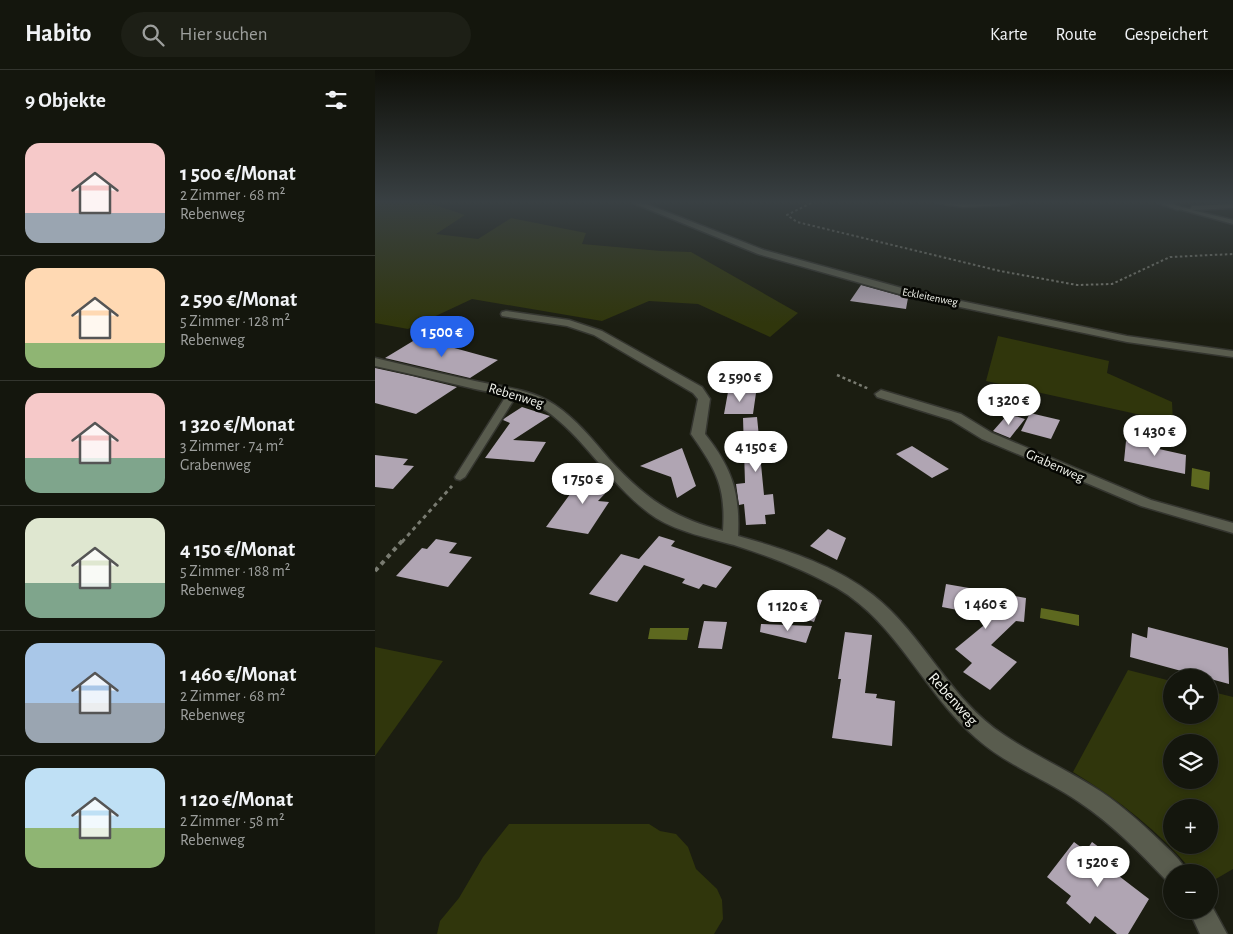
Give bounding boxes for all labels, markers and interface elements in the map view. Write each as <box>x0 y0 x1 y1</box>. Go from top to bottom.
search box <box>121 12 471 57</box>
icon: search <box>139 21 167 49</box>
text: Habito <box>25 22 91 46</box>
text: Hier suchen <box>179 25 268 44</box>
text: Karte <box>990 26 1027 44</box>
text: Route <box>1055 26 1097 44</box>
text: Gespeichert <box>1125 26 1208 44</box>
icon: filters <box>322 86 350 114</box>
text: 9 Objekte <box>25 90 106 111</box>
icon: home <box>65 163 125 223</box>
text: 1 500 €/Monat <box>180 163 296 184</box>
text: 2 Zimmer · 68 m² <box>180 187 285 203</box>
text: Rebenweg <box>180 206 245 222</box>
street label: Eckleitenweg <box>901 286 959 308</box>
icon: home <box>65 288 125 348</box>
text: 2 590 €/Monat <box>180 289 297 310</box>
text: 5 Zimmer · 128 m² <box>180 313 290 329</box>
pin: 1 500 € <box>396 316 488 358</box>
text: 1 500 € <box>421 324 463 340</box>
text: Rebenweg <box>180 332 245 348</box>
pin: 2 590 € <box>694 360 786 403</box>
text: 2 590 € <box>719 369 761 385</box>
street label: Rebenweg <box>487 381 545 411</box>
pin: 1 320 € <box>963 384 1055 426</box>
text: 1 320 € <box>989 392 1029 408</box>
icon: home <box>65 413 125 473</box>
text: 1 320 €/Monat <box>180 414 295 435</box>
pin: 1 430 € <box>1109 414 1201 457</box>
text: 1 430 € <box>1134 423 1176 439</box>
pin: 4 150 € <box>710 430 802 473</box>
text: 3 Zimmer · 74 m² <box>180 438 284 454</box>
text: 4 150 € <box>735 439 777 455</box>
street label: Grabenweg <box>1024 447 1086 485</box>
text: Grabenweg <box>180 457 251 473</box>
pin: 1 750 € <box>537 462 629 505</box>
text: 1 750 € <box>563 471 603 487</box>
icon: home <box>65 538 125 598</box>
text: 4 150 €/Monat <box>180 539 295 560</box>
text: 5 Zimmer · 188 m² <box>180 563 290 579</box>
text: Rebenweg <box>180 582 245 598</box>
pin: 1 460 € <box>940 588 1032 630</box>
pin: 1 120 € <box>742 590 834 632</box>
text: 1 460 € <box>965 596 1007 612</box>
text: 1 120 € <box>768 598 808 614</box>
icon: home <box>65 663 125 723</box>
text: 1 460 €/Monat <box>180 664 296 685</box>
map controls <box>1163 669 1218 919</box>
button: locate <box>1163 669 1218 724</box>
street label: Rebenweg <box>925 670 981 729</box>
text: 2 Zimmer · 68 m² <box>180 688 285 704</box>
text: Rebenweg <box>180 707 245 723</box>
button: layers <box>1163 734 1218 789</box>
icon: home <box>65 788 125 848</box>
text: 1 120 €/Monat <box>180 789 293 810</box>
button: + <box>1163 799 1218 854</box>
text: 2 Zimmer · 58 m² <box>180 813 284 829</box>
text: Rebenweg <box>180 832 245 848</box>
pin: 1 520 € <box>1052 846 1144 888</box>
text: 1 520 € <box>1078 854 1118 870</box>
button: − <box>1163 864 1218 919</box>

